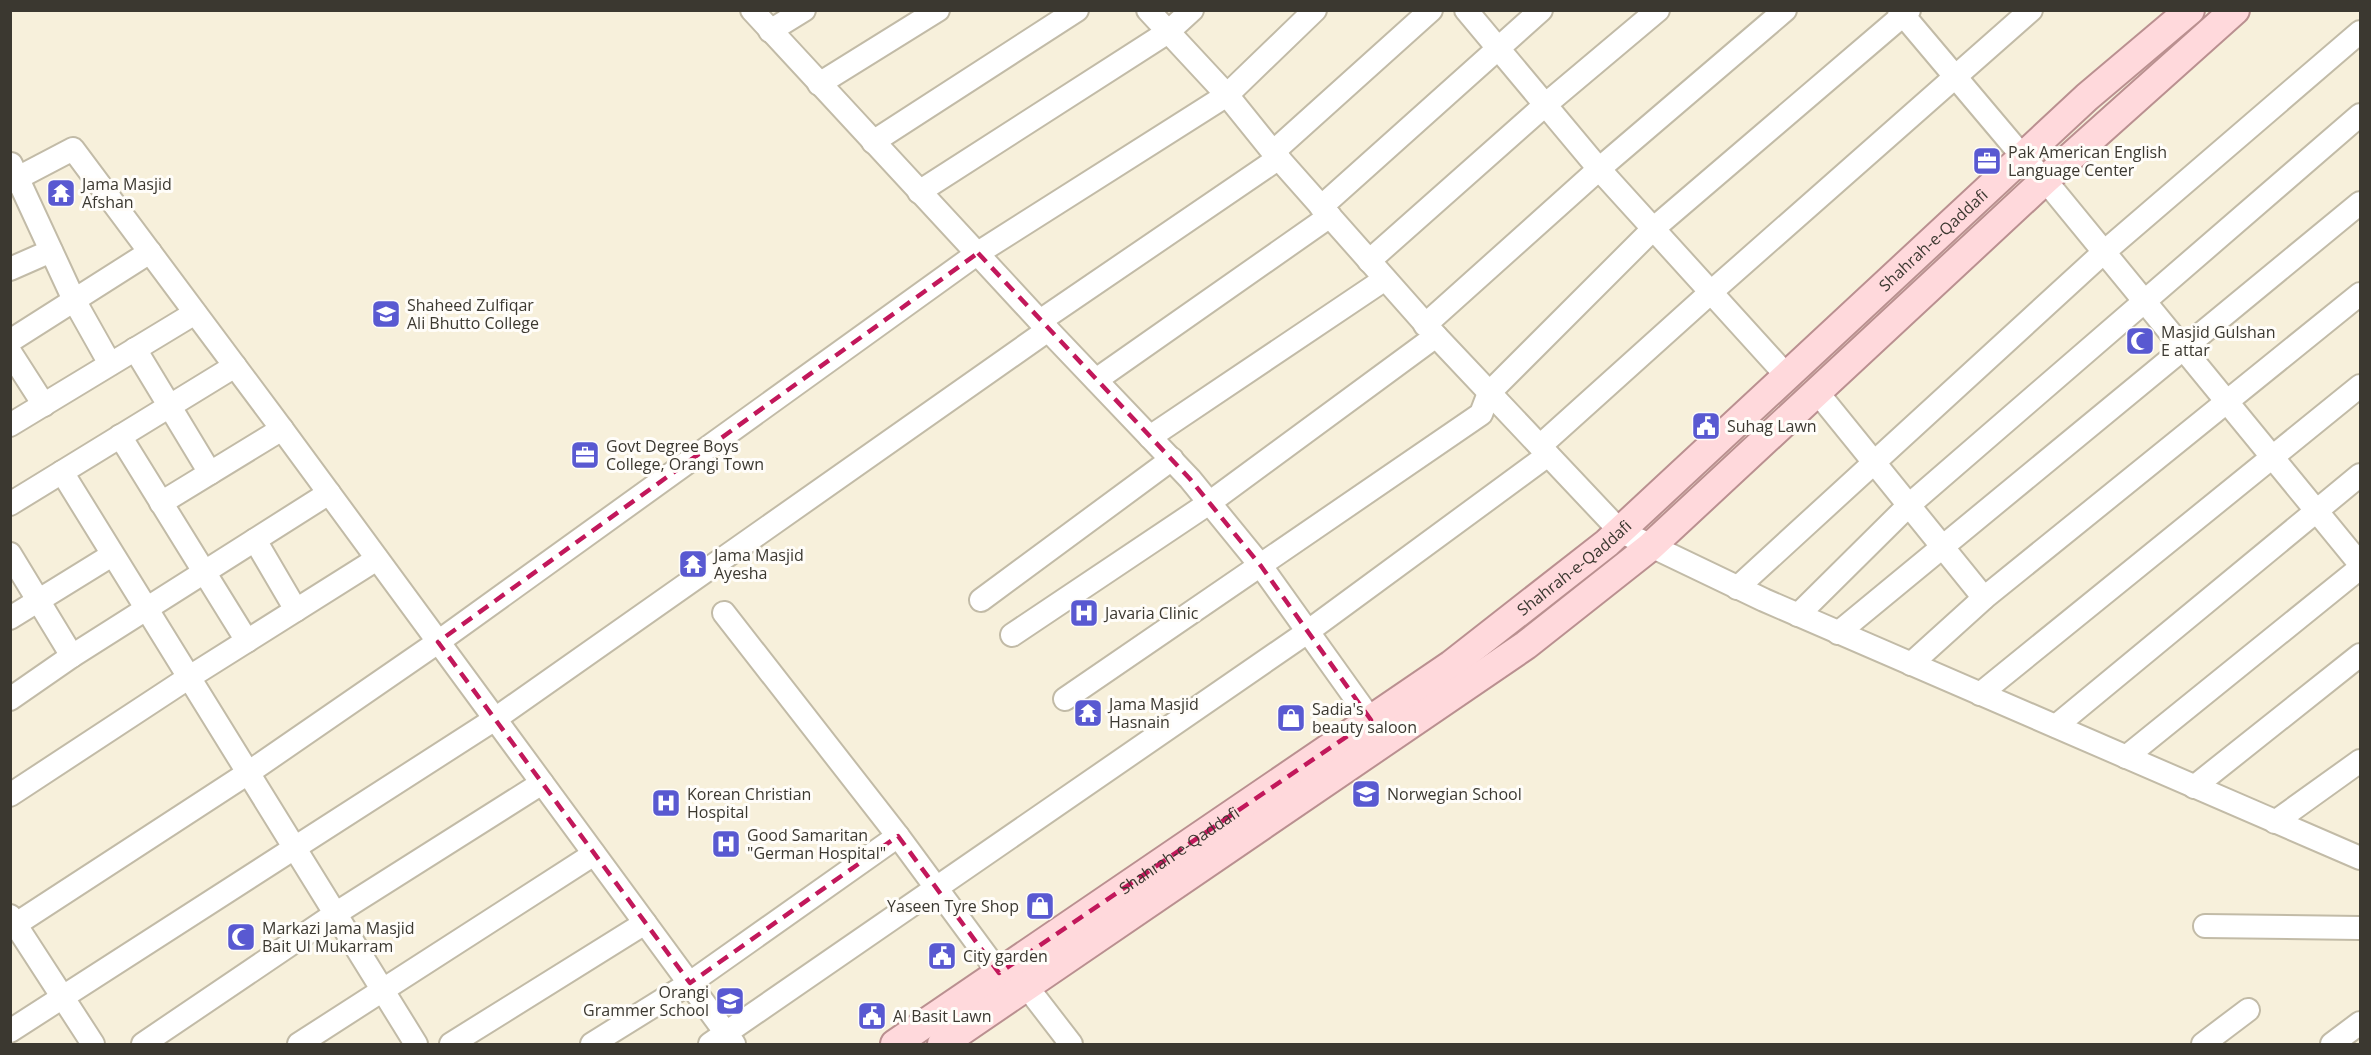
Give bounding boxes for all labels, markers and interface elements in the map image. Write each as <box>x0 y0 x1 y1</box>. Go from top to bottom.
place label: Pak American English Language Center <box>2008 141 2167 181</box>
office icon: Pak American English Language Center <box>1971 145 2003 177</box>
place label: Jama Masjid Afshan <box>80 173 172 213</box>
temple icon: Jama Masjid Afshan <box>45 177 77 209</box>
street label: Shahrah-e-Qaddafi <box>1874 184 1992 296</box>
place label: Shaheed Zulfiqar Ali Bhutto College <box>407 294 539 334</box>
school or university icon: Shaheed Zulfiqar Ali Bhutto College <box>370 298 402 330</box>
place label: Masjid Gulshan E attar <box>2161 321 2276 361</box>
mosque icon: Masjid Gulshan E attar <box>2124 325 2156 357</box>
public building icon: Suhag Lawn <box>1690 410 1722 442</box>
place label: Suhag Lawn <box>1727 415 1817 437</box>
place label: Govt Degree Boys College, Orangi Town <box>606 435 764 475</box>
office icon: Govt Degree Boys College, Orangi Town <box>569 439 601 471</box>
street label: Shahrah-e-Qaddafi <box>1512 515 1636 620</box>
place label: Jama Masjid Ayesha <box>712 544 804 584</box>
temple icon: Jama Masjid Ayesha <box>677 548 709 580</box>
hospital icon: Javaria Clinic <box>1068 597 1100 629</box>
place label: Javaria Clinic <box>1103 602 1199 624</box>
place label: Jama Masjid Hasnain <box>1107 693 1199 733</box>
temple icon: Jama Masjid Hasnain <box>1072 697 1104 729</box>
place label: Sadia's beauty saloon <box>1312 698 1417 738</box>
shop icon: Sadia's beauty saloon <box>1275 702 1307 734</box>
school or university icon: Norwegian School <box>1350 778 1382 810</box>
place label: Korean Christian Hospital <box>687 783 811 823</box>
place label: Norwegian School <box>1387 783 1522 805</box>
hospital icon: Korean Christian Hospital <box>650 787 682 819</box>
street label: Shahrah-e-Qaddafi <box>1115 801 1244 899</box>
place label: Good Samaritan "German Hospital" <box>747 824 886 864</box>
hospital icon: Good Samaritan "German Hospital" <box>710 828 742 860</box>
shop icon: Yaseen Tyre Shop <box>1024 890 1056 922</box>
place label: Yaseen Tyre Shop <box>887 895 1019 917</box>
place label: Markazi Jama Masjid Bait Ul Mukarram <box>262 917 415 957</box>
mosque icon: Markazi Jama Masjid Bait Ul Mukarram <box>225 921 257 953</box>
public building icon: City garden <box>926 940 958 972</box>
place label: City garden <box>963 945 1048 967</box>
place label: Orangi Grammer School <box>583 981 709 1021</box>
school or university icon: Orangi Grammer School <box>714 985 746 1017</box>
public building icon: Al Basit Lawn <box>856 1000 888 1032</box>
place label: Al Basit Lawn <box>893 1005 992 1027</box>

